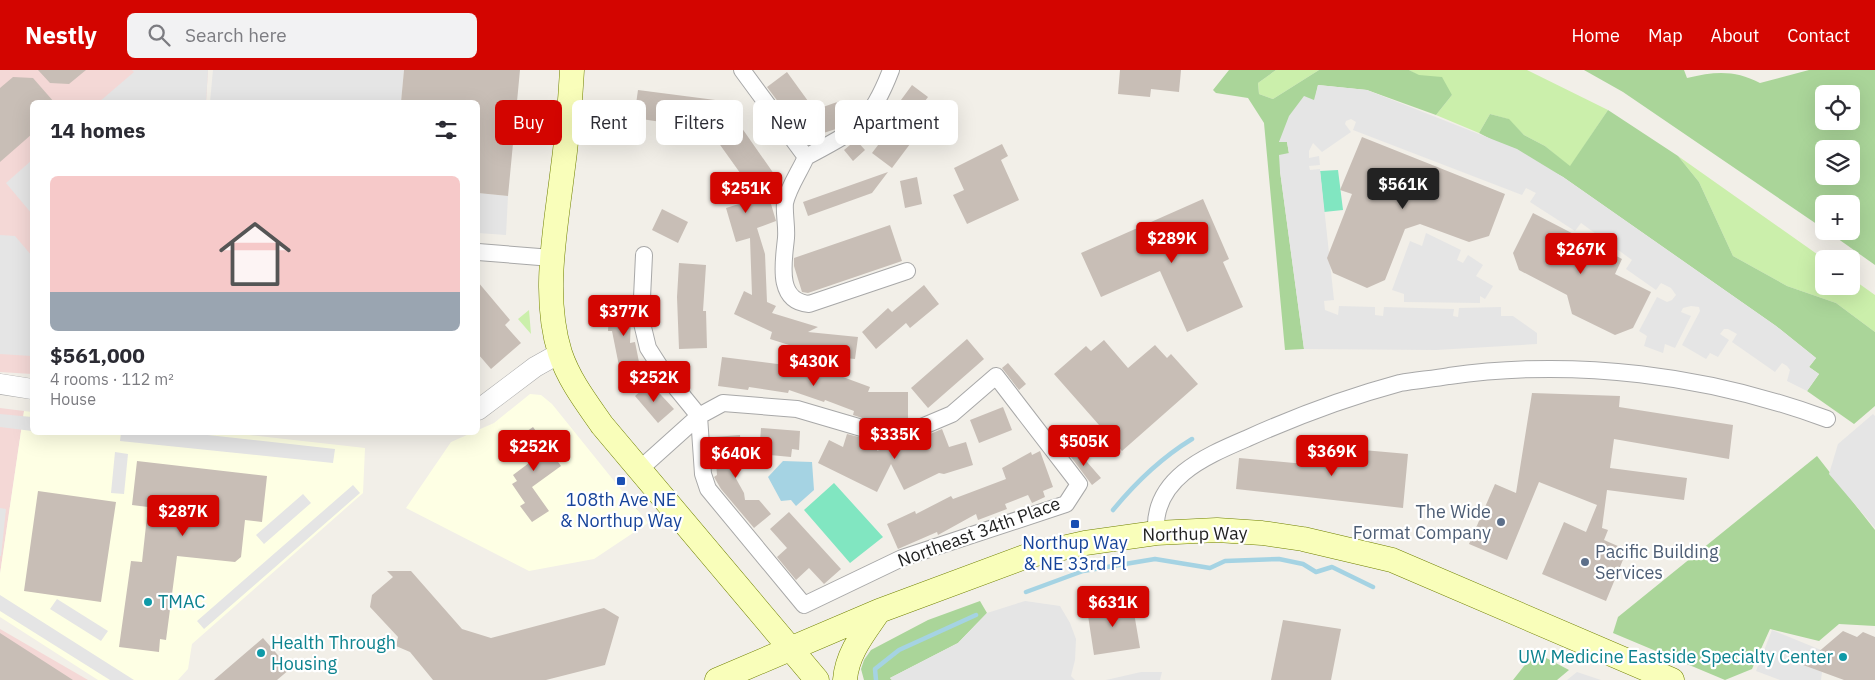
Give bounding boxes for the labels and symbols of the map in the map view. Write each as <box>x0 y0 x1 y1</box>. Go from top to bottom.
pin: $561K <box>1368 168 1438 210</box>
pin: $251K <box>711 172 781 214</box>
pin: $289K <box>1137 222 1207 264</box>
pin: $267K <box>1546 232 1616 275</box>
pin: $377K <box>589 294 659 337</box>
pin: $430K <box>779 344 849 387</box>
pin: $252K <box>619 360 689 403</box>
pin: $335K <box>860 418 930 460</box>
pin: $505K <box>1049 424 1119 467</box>
pin: $252K <box>499 430 569 472</box>
pin: $369K <box>1297 434 1367 477</box>
pin: $640K <box>701 436 771 479</box>
marker: 108th Ave NE & Northup Way <box>615 475 627 487</box>
place label: 108th Ave NE & Northup Way <box>560 488 682 532</box>
street label: Northeast 34th Place <box>894 491 1063 572</box>
pin: $287K <box>148 494 218 537</box>
place label: The Wide Format Company <box>1353 500 1491 544</box>
marker: The Wide Format Company <box>1495 516 1507 528</box>
marker: Northup Way & NE 33rd Pl <box>1069 518 1081 530</box>
street label: Northup Way <box>1142 521 1248 546</box>
place label: Northup Way & NE 33rd Pl <box>1022 531 1128 575</box>
place label: Pacific Building Services <box>1595 540 1719 584</box>
marker: Pacific Building Services <box>1579 556 1591 568</box>
pin: $631K <box>1078 586 1148 628</box>
place label: TMAC <box>158 590 205 613</box>
marker: TMAC <box>142 596 154 608</box>
place label: Health Through Housing <box>271 631 396 675</box>
place label: UW Medicine Eastside Specialty Center <box>1518 645 1833 668</box>
marker: Health Through Housing <box>255 647 267 659</box>
marker: UW Medicine Eastside Specialty Center <box>1837 651 1849 663</box>

